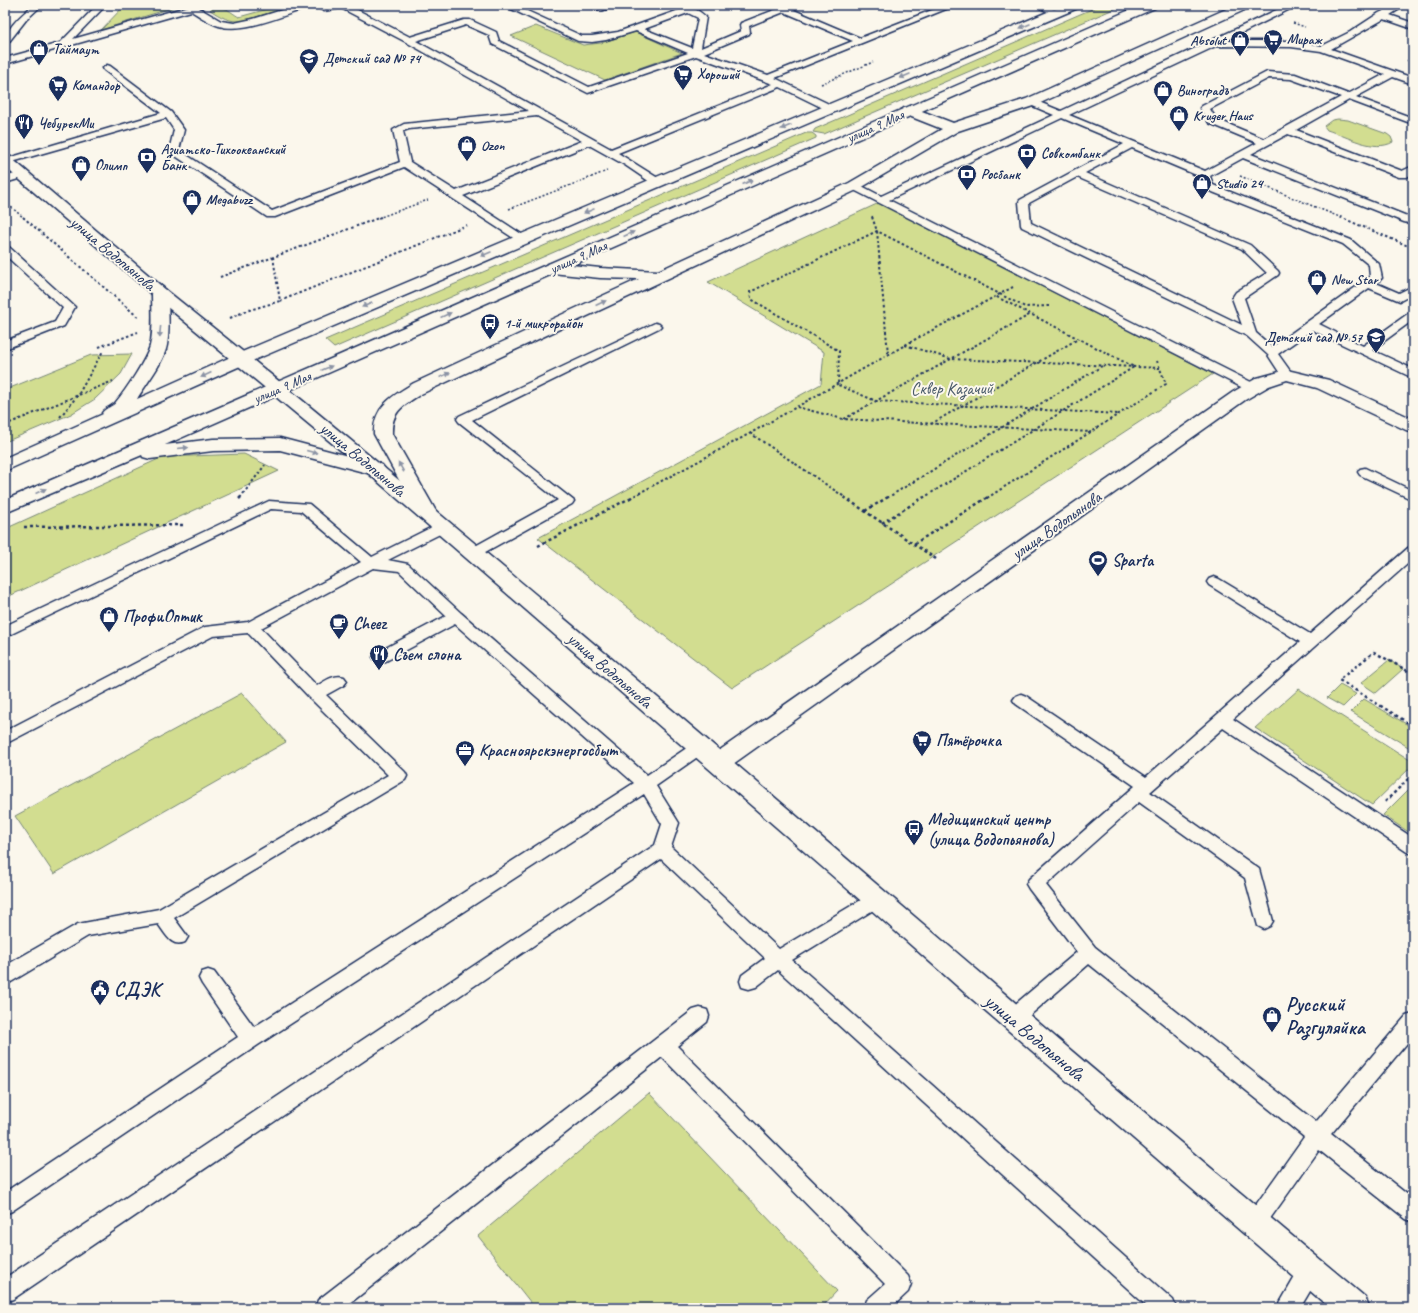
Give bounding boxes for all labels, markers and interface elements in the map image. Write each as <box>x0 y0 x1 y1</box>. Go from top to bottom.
one-way arrow <box>1020 23 1031 29</box>
supermarket icon: Мираж <box>1262 28 1284 56</box>
shop icon: Absolut <box>1229 29 1251 57</box>
place label: Мираж <box>1287 31 1323 48</box>
place label: Absolut <box>1190 32 1227 49</box>
shop icon: Таймаут <box>28 38 50 66</box>
place label: Таймаут <box>53 41 100 58</box>
school or university icon: Детский сад № 74 <box>298 47 320 75</box>
place label: Детский сад № 74 <box>323 50 422 67</box>
supermarket icon: Хороший <box>672 63 694 91</box>
place label: Хороший <box>697 66 741 83</box>
one-way arrow <box>900 73 911 79</box>
supermarket icon: Командор <box>47 74 69 102</box>
place label: Командор <box>72 77 121 94</box>
shop icon: Виноградъ <box>1152 79 1174 107</box>
place label: Виноградъ <box>1177 82 1230 99</box>
shop icon: Kruger Haus <box>1168 104 1190 132</box>
street label: улица 9 Мая <box>843 106 908 147</box>
place label: Kruger Haus <box>1193 107 1255 124</box>
restaurant icon: ЧебурекМи <box>13 112 35 140</box>
place label: ЧебурекМи <box>38 115 95 132</box>
one-way arrow <box>780 124 791 130</box>
shop icon: Ozon <box>456 134 478 162</box>
place label: Ozon <box>481 137 505 154</box>
place label: Азиатско-Тихоокеанский Банк <box>161 141 287 174</box>
bank icon: Совкомбанк <box>1016 142 1038 170</box>
place label: Совкомбанк <box>1041 145 1101 162</box>
bank icon: Азиатско-Тихоокеанский Банк <box>136 146 158 174</box>
shop icon: Олимп <box>70 154 92 182</box>
place label: Олимп <box>95 157 128 174</box>
bank icon: Росбанк <box>956 163 978 191</box>
place label: Росбанк <box>981 166 1021 183</box>
shop icon: Studio 24 <box>1191 172 1213 200</box>
place label: Studio 24 <box>1216 175 1264 192</box>
one-way arrow <box>742 179 754 185</box>
shop icon: Megabuzz <box>181 188 203 216</box>
place label: Megabuzz <box>206 191 254 208</box>
one-way arrow <box>582 208 594 214</box>
street label: улица Водопьянова <box>65 211 161 296</box>
one-way arrow <box>623 231 635 238</box>
street label: улица 9 Мая <box>546 237 611 278</box>
one-way arrow <box>481 251 492 257</box>
shop icon: New Star <box>1306 268 1328 296</box>
place label: New Star <box>1331 271 1379 288</box>
one-way arrow <box>596 300 607 306</box>
one-way arrow <box>361 302 373 309</box>
one-way arrow <box>440 312 452 318</box>
bus stop icon: 1-й микрорайон <box>479 312 501 340</box>
place label: 1-й микрорайон <box>504 315 583 332</box>
one-way arrow <box>156 326 163 338</box>
school or university icon: Детский сад № 57 <box>1365 326 1387 354</box>
place label: Детский сад № 57 <box>1265 329 1364 346</box>
one-way arrow <box>322 365 333 371</box>
street label: улица 9 Мая <box>250 367 315 408</box>
one-way arrow <box>200 372 211 378</box>
one-way arrow <box>440 372 451 378</box>
park label: Сквер Казачий <box>911 378 994 400</box>
street label: улица Водопьянова <box>315 417 411 502</box>
one-way arrow <box>177 444 190 451</box>
one-way arrow <box>307 449 319 455</box>
one-way arrow <box>398 461 405 472</box>
street label: улица Водопьянова <box>1006 486 1106 565</box>
one-way arrow <box>35 488 47 494</box>
sports icon: Sparta <box>1087 549 1109 577</box>
place label: Sparta <box>1112 550 1155 571</box>
shop icon: ПрофиОптик <box>98 605 120 633</box>
place label: ПрофиОптик <box>123 606 203 627</box>
cafe icon: Cheez <box>328 612 350 640</box>
place label: Cheez <box>353 613 388 634</box>
street label: улица Водопьянова <box>562 627 657 713</box>
restaurant icon: Съем слона <box>368 643 390 671</box>
place label: Съем слона <box>393 644 462 665</box>
supermarket icon: Пятёрочка <box>911 729 933 757</box>
place label: Пятёрочка <box>936 730 1003 751</box>
office icon: Красноярскэнергосбыт <box>454 739 476 767</box>
place label: Красноярскэнергосбыт <box>479 740 619 761</box>
place label: Медицинский центр (улица Водопьянова) <box>928 809 1055 850</box>
bus stop icon: Медицинский центр (улица Водопьянова) <box>903 818 925 846</box>
place label: СДЭК <box>114 977 164 1002</box>
public building icon: СДЭК <box>89 978 111 1006</box>
street label: улица Водопьянова <box>979 988 1091 1088</box>
place label: Русский Разгуляйка <box>1286 992 1367 1041</box>
shop icon: Русский Разгуляйка <box>1261 1005 1283 1033</box>

